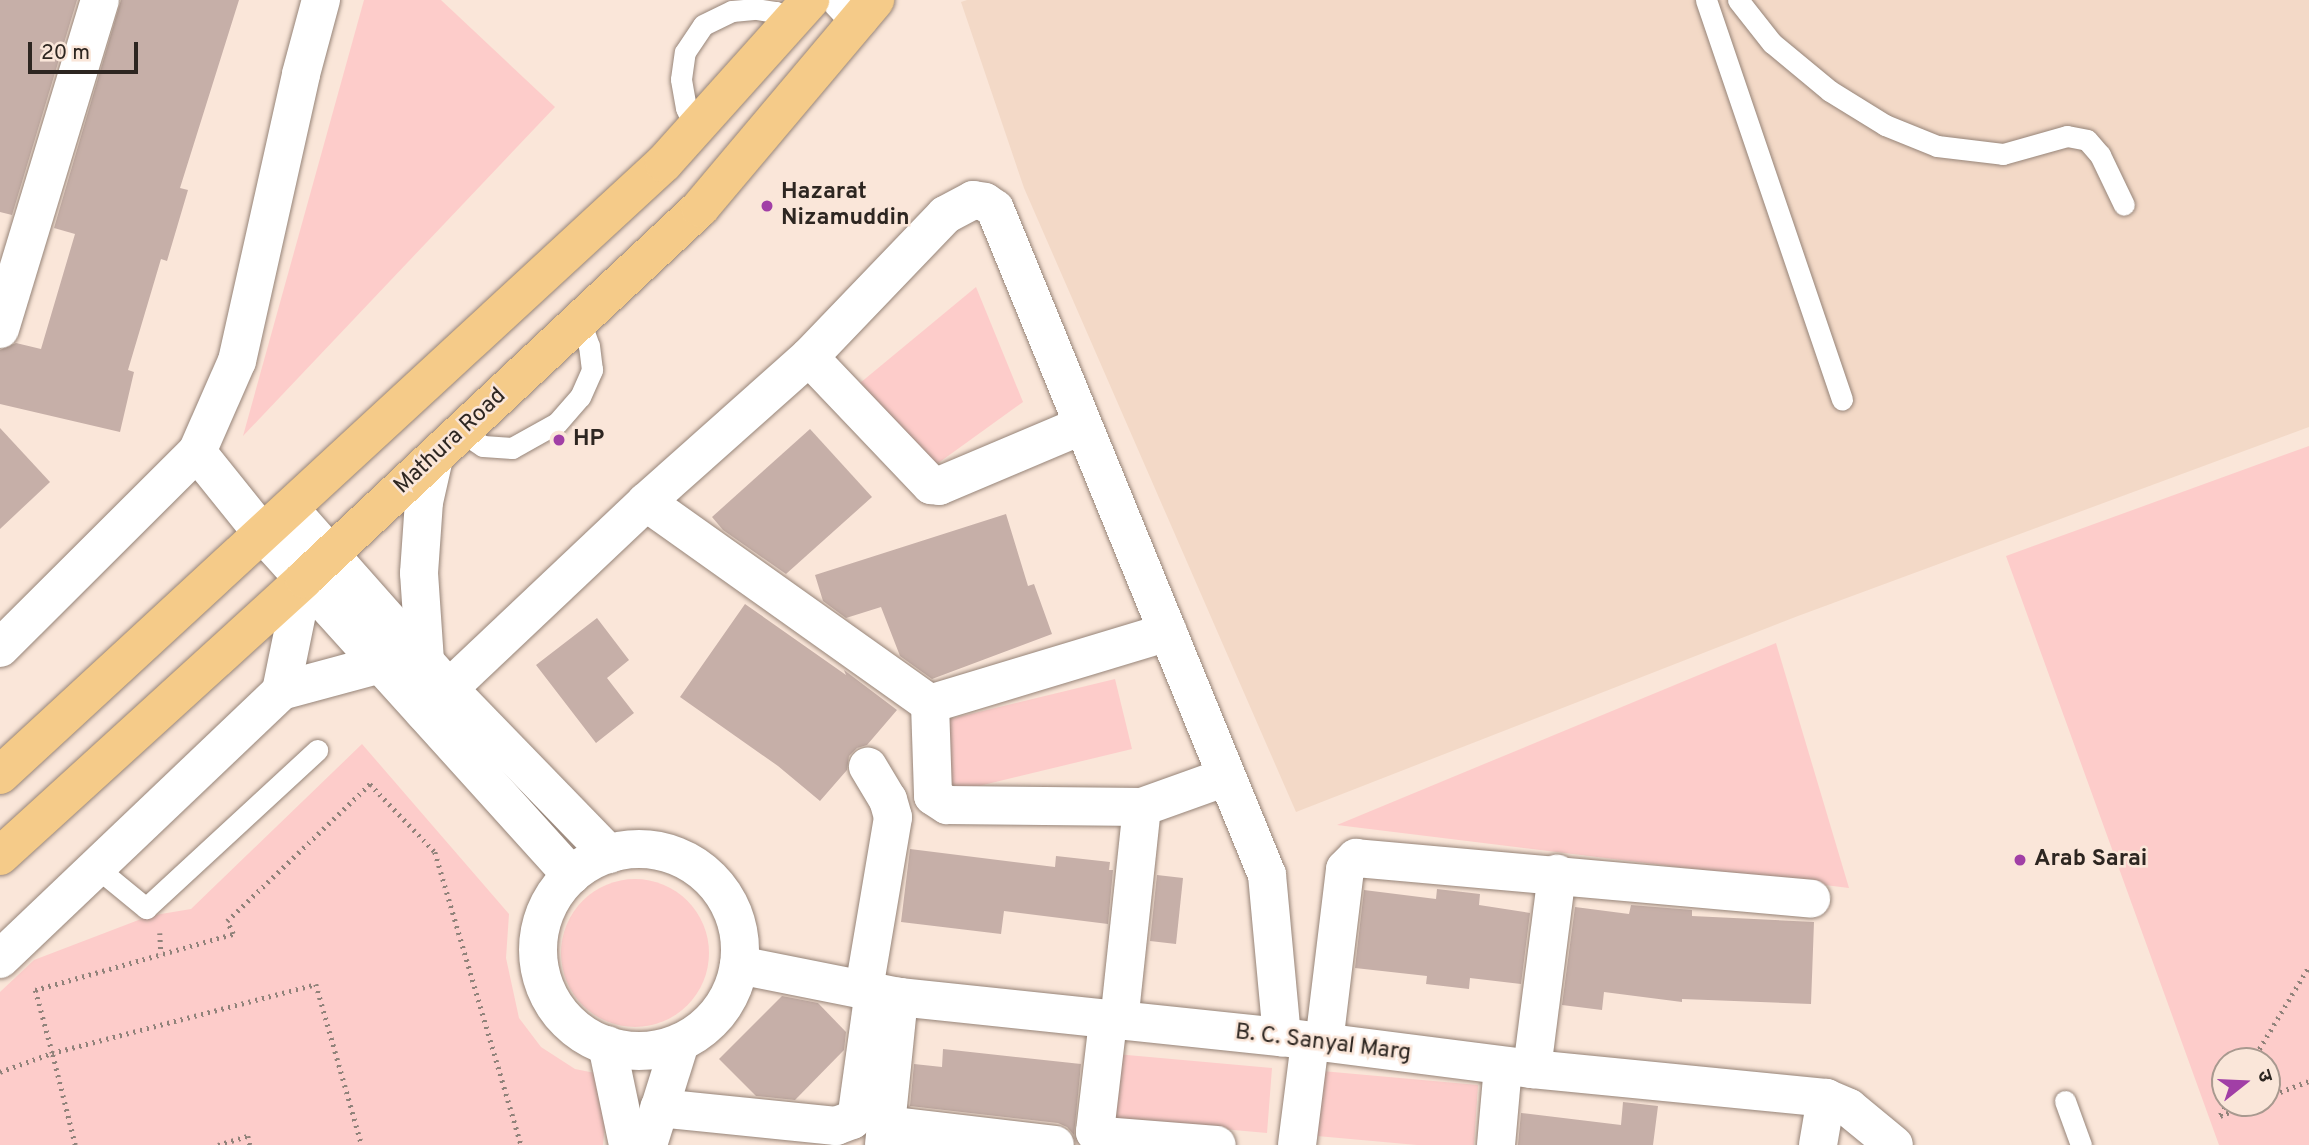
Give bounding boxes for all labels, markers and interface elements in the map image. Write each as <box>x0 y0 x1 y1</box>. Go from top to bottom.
scale bar <box>32 28 142 72</box>
text: 20 m <box>41 40 90 67</box>
place label: Hazarat Nizamuddin <box>781 179 910 233</box>
marker: Hazarat Nizamuddin <box>759 198 775 214</box>
street label: Mathura Road <box>389 383 513 501</box>
place label: HP <box>573 426 604 454</box>
marker: HP <box>551 432 567 448</box>
place label: Arab Sarai <box>2034 846 2147 874</box>
marker: Arab Sarai <box>2012 852 2028 868</box>
street label: B. C. Sanyal Marg <box>1233 1020 1413 1068</box>
north arrow <box>2211 1047 2281 1117</box>
text: उ <box>2251 1067 2277 1085</box>

